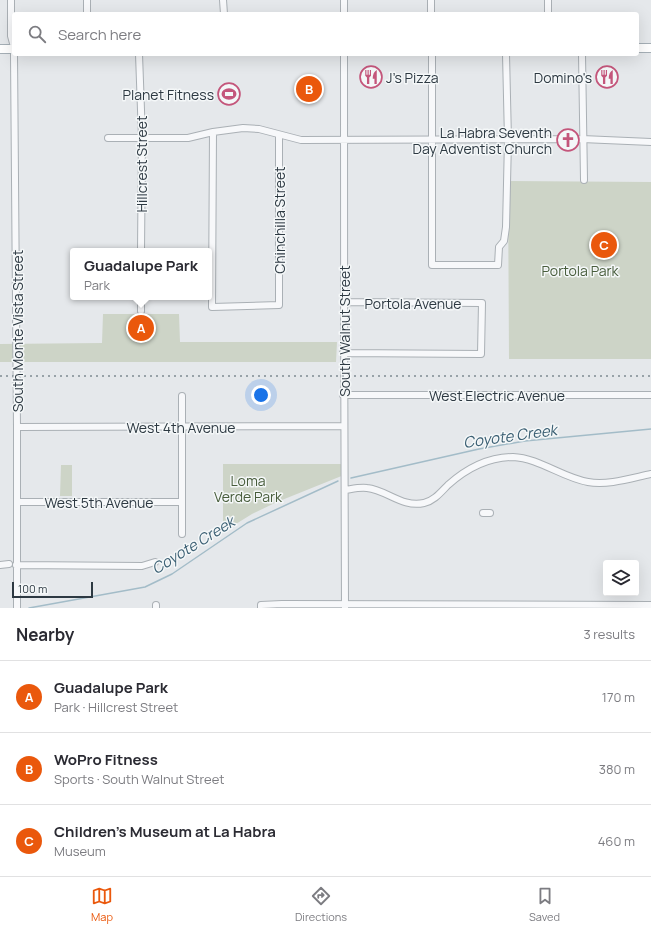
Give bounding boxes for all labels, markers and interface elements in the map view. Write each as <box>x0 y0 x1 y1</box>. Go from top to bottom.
search box <box>12 12 639 56</box>
icon: search <box>26 23 48 45</box>
text: Search here <box>58 24 141 45</box>
restaurant icon: J's Pizza <box>358 64 384 90</box>
restaurant icon: Domino's <box>594 64 620 90</box>
place label: J's Pizza <box>386 68 439 87</box>
place label: Domino's <box>534 68 592 87</box>
pin: B <box>296 74 322 104</box>
sports icon: Planet Fitness <box>216 81 242 107</box>
place label: Planet Fitness <box>123 85 214 104</box>
street label: Hillcrest Street <box>132 115 151 213</box>
place label: La Habra Seventh Day Adventist Church <box>413 123 552 158</box>
church icon: La Habra Seventh Day Adventist Church <box>555 127 581 153</box>
street label: Chinchilla Street <box>270 166 289 274</box>
pin: C <box>591 230 617 260</box>
popup <box>70 248 212 300</box>
street label: South Monte Vista Street <box>8 249 27 412</box>
text: Guadalupe Park <box>84 255 198 276</box>
park label: Portola Park <box>541 261 620 280</box>
street label: South Walnut Street <box>335 265 354 397</box>
text: Park <box>84 276 110 294</box>
street label: Portola Avenue <box>364 294 462 313</box>
pin: A <box>128 313 154 343</box>
your location <box>251 385 271 405</box>
street label: West Electric Avenue <box>429 386 565 405</box>
street label: West 4th Avenue <box>126 418 236 437</box>
water label: Coyote Creek <box>462 419 561 453</box>
park label: Loma Verde Park <box>214 471 283 506</box>
street label: West 5th Avenue <box>45 493 153 512</box>
water label: Coyote Creek <box>147 510 241 579</box>
map controls <box>603 560 639 596</box>
button: layers <box>603 560 639 596</box>
scale bar <box>12 580 93 599</box>
text: 100 m <box>18 581 47 596</box>
text: Nearby <box>16 623 74 646</box>
text: 3 results <box>583 625 635 643</box>
text: Guadalupe Park <box>54 677 168 698</box>
text: A <box>25 688 33 706</box>
text: 170 m <box>602 688 635 706</box>
text: Park · Hillcrest Street <box>54 698 178 716</box>
text: WoPro Fitness <box>54 749 158 770</box>
text: B <box>25 760 33 778</box>
text: 380 m <box>599 760 635 778</box>
text: Sports · South Walnut Street <box>54 770 224 788</box>
text: Children's Museum at La Habra <box>54 821 276 842</box>
text: C <box>24 832 34 850</box>
text: 460 m <box>598 832 635 850</box>
text: Museum <box>54 842 106 860</box>
tab: Map <box>91 885 113 924</box>
tab: Directions <box>295 885 347 924</box>
tab: Saved <box>529 885 560 924</box>

